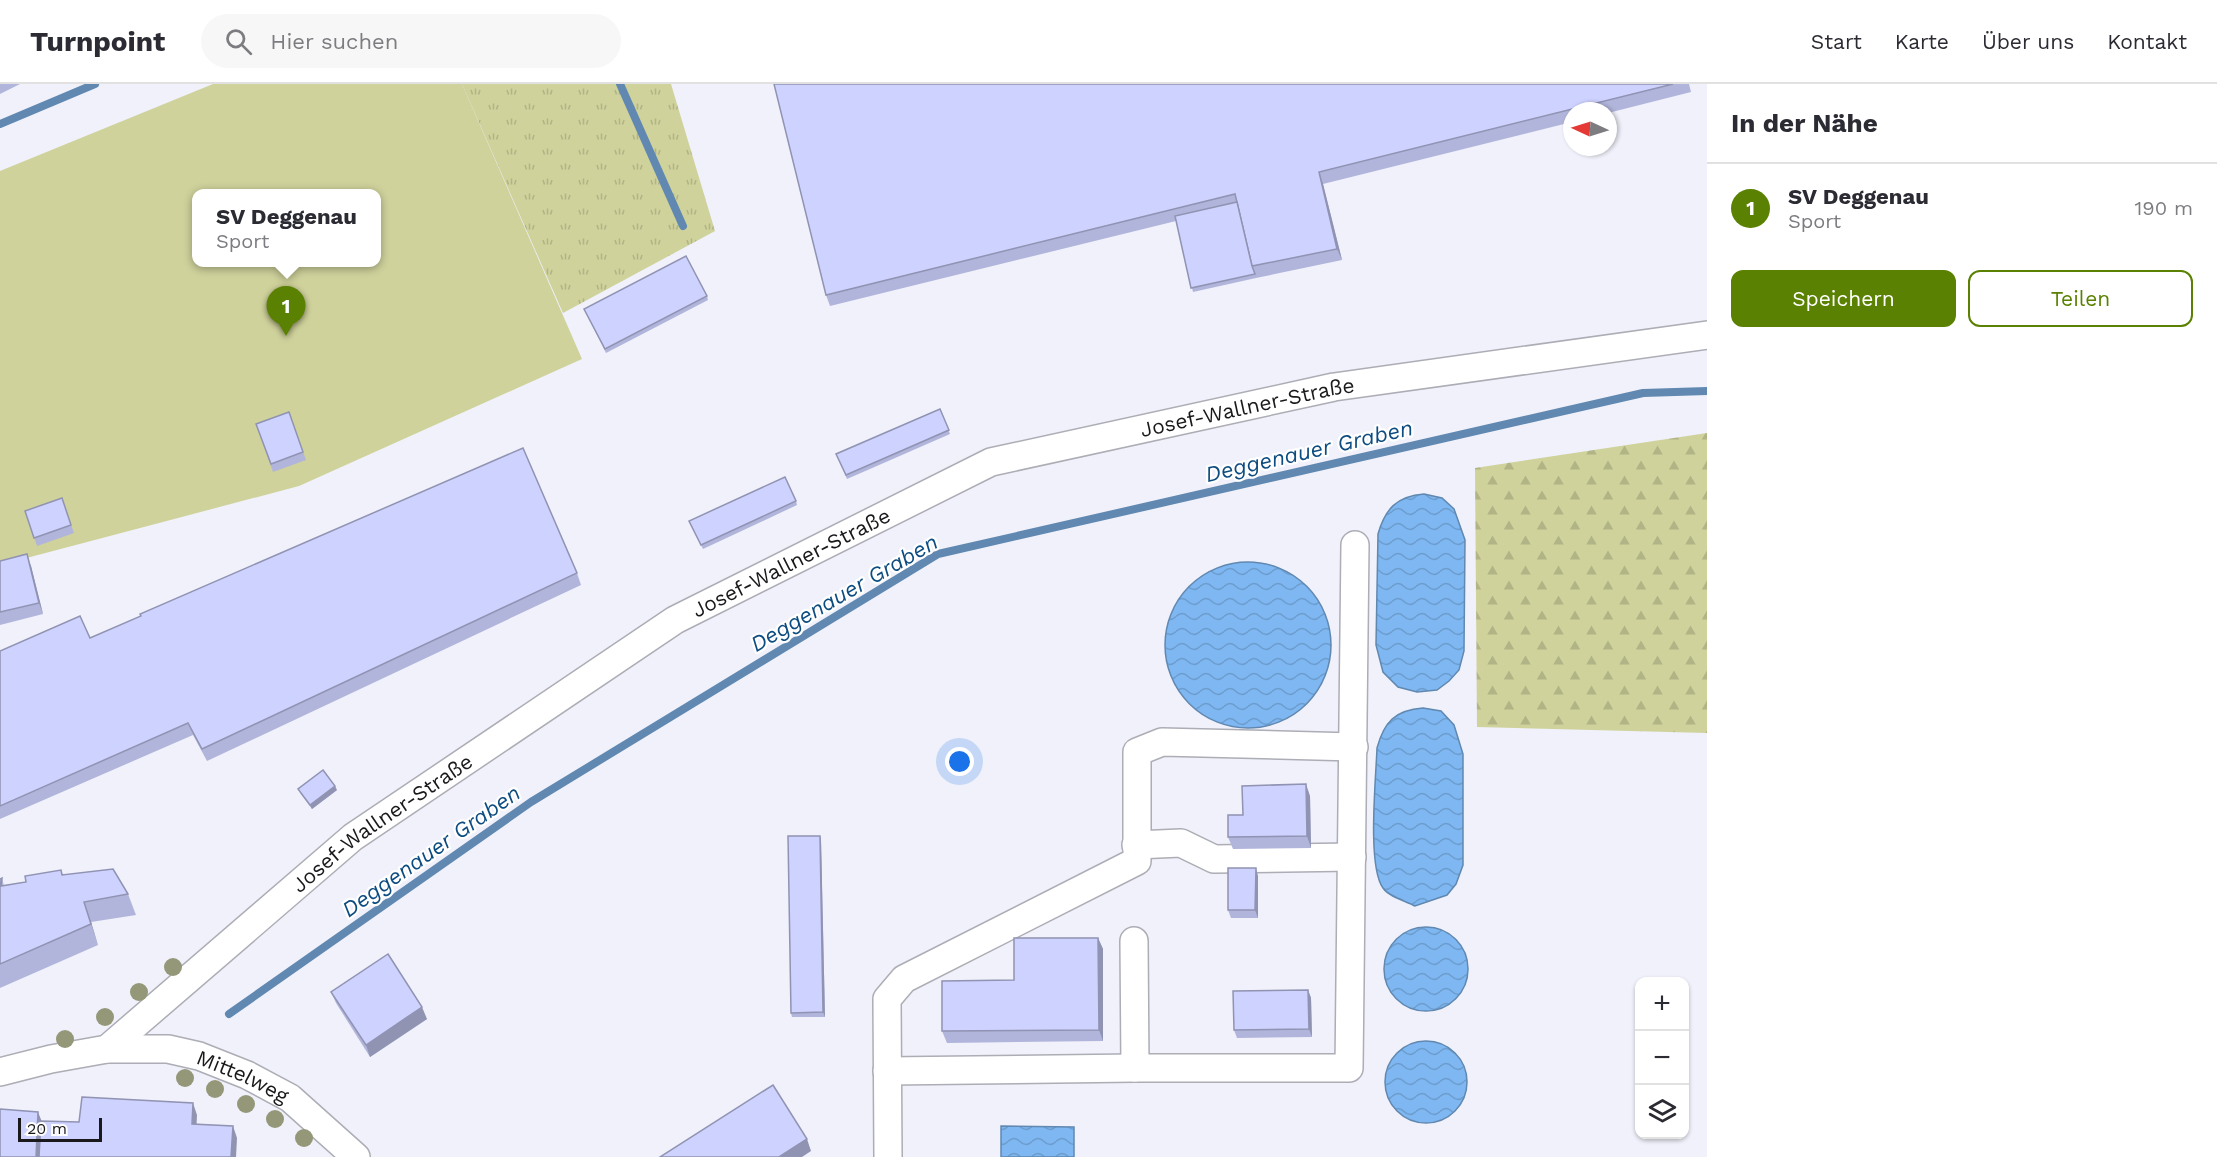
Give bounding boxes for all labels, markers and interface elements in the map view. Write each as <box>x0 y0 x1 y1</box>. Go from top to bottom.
search box <box>201 14 621 68</box>
text: Turnpoint <box>30 25 165 58</box>
icon: search <box>222 25 255 58</box>
text: Hier suchen <box>270 29 398 54</box>
text: Start <box>1811 29 1862 54</box>
text: Karte <box>1895 29 1949 54</box>
text: Über uns <box>1982 29 2074 54</box>
text: Kontakt <box>2107 29 2187 54</box>
north arrow <box>1563 102 1617 156</box>
text: In der Nähe <box>1731 108 1878 138</box>
text: SV Deggenau <box>1788 184 1929 209</box>
popup <box>192 189 381 267</box>
text: 1 <box>1746 196 1755 220</box>
text: 190 m <box>2135 196 2193 220</box>
text: SV Deggenau <box>216 204 357 229</box>
text: Sport <box>1788 209 1841 233</box>
text: Sport <box>216 229 269 253</box>
button: Speichern <box>1731 270 1956 327</box>
button: Teilen <box>1968 270 2193 327</box>
pin: 1 <box>266 286 306 336</box>
street label: Josef-Wallner-Straße <box>1138 372 1356 442</box>
water label: Deggenauer Graben <box>1203 415 1415 487</box>
street label: Josef-Wallner-Straße <box>688 502 894 622</box>
water label: Deggenauer Graben <box>746 529 942 657</box>
your location <box>945 747 974 776</box>
street label: Josef-Wallner-Straße <box>286 748 477 897</box>
water label: Deggenauer Graben <box>337 780 525 922</box>
map controls <box>1635 977 1689 1139</box>
button: + <box>1635 977 1689 1031</box>
button: − <box>1635 1031 1689 1085</box>
street label: Mittelweg <box>193 1044 294 1108</box>
button: layers <box>1635 1085 1689 1139</box>
scale bar <box>18 1115 102 1142</box>
text: 20 m <box>27 1119 67 1138</box>

